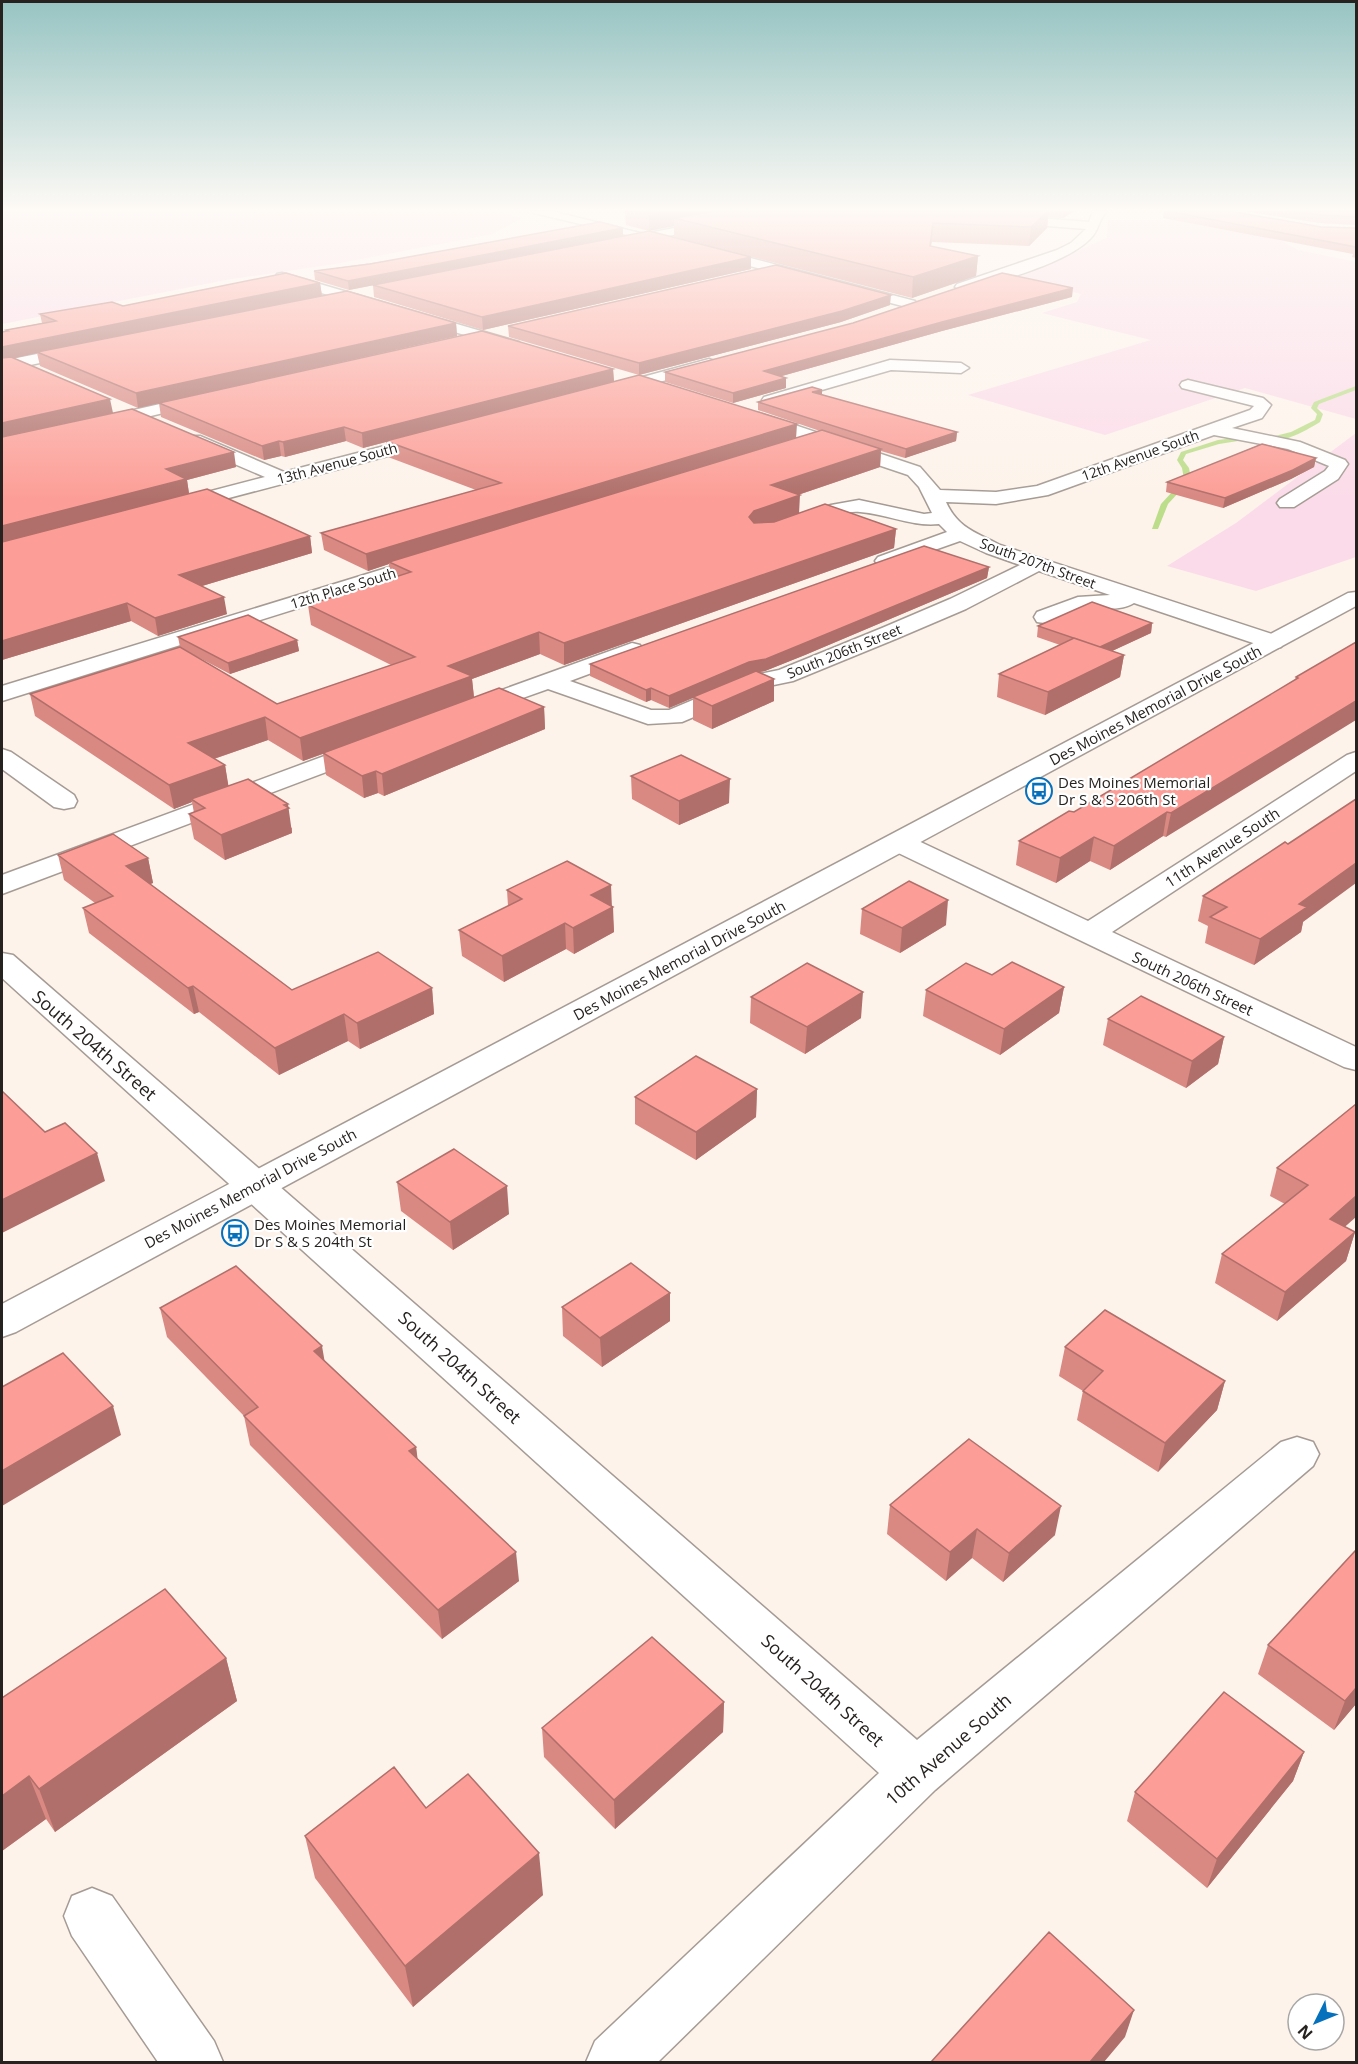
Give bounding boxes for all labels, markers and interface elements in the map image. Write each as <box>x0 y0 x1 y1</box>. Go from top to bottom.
street label: 12th Avenue South <box>1079 425 1201 485</box>
street label: 13th Avenue South <box>275 438 399 488</box>
street label: South 207th Street <box>977 533 1099 593</box>
street label: 12th Place South <box>288 563 398 613</box>
street label: South 206th Street <box>784 619 904 683</box>
street label: Des Moines Memorial Drive South <box>1045 640 1265 770</box>
place label: Des Moines Memorial Dr S & S 206th St <box>1058 772 1210 809</box>
bus stop icon: Des Moines Memorial Dr S & S 206th St <box>1024 776 1054 806</box>
street label: 11th Avenue South <box>1161 802 1283 892</box>
street label: Des Moines Memorial Drive South <box>569 895 789 1025</box>
street label: South 206th Street <box>1129 946 1257 1020</box>
street label: South 204th Street <box>28 984 162 1106</box>
street label: Des Moines Memorial Drive South <box>140 1123 360 1253</box>
place label: Des Moines Memorial Dr S & S 204th St <box>254 1214 406 1251</box>
bus stop icon: Des Moines Memorial Dr S & S 204th St <box>220 1218 250 1248</box>
street label: South 204th Street <box>394 1306 526 1428</box>
street label: South 204th Street <box>757 1629 889 1751</box>
street label: 10th Avenue South <box>880 1688 1016 1810</box>
north arrow <box>1286 1992 1346 2052</box>
text: N <box>1293 2020 1318 2044</box>

